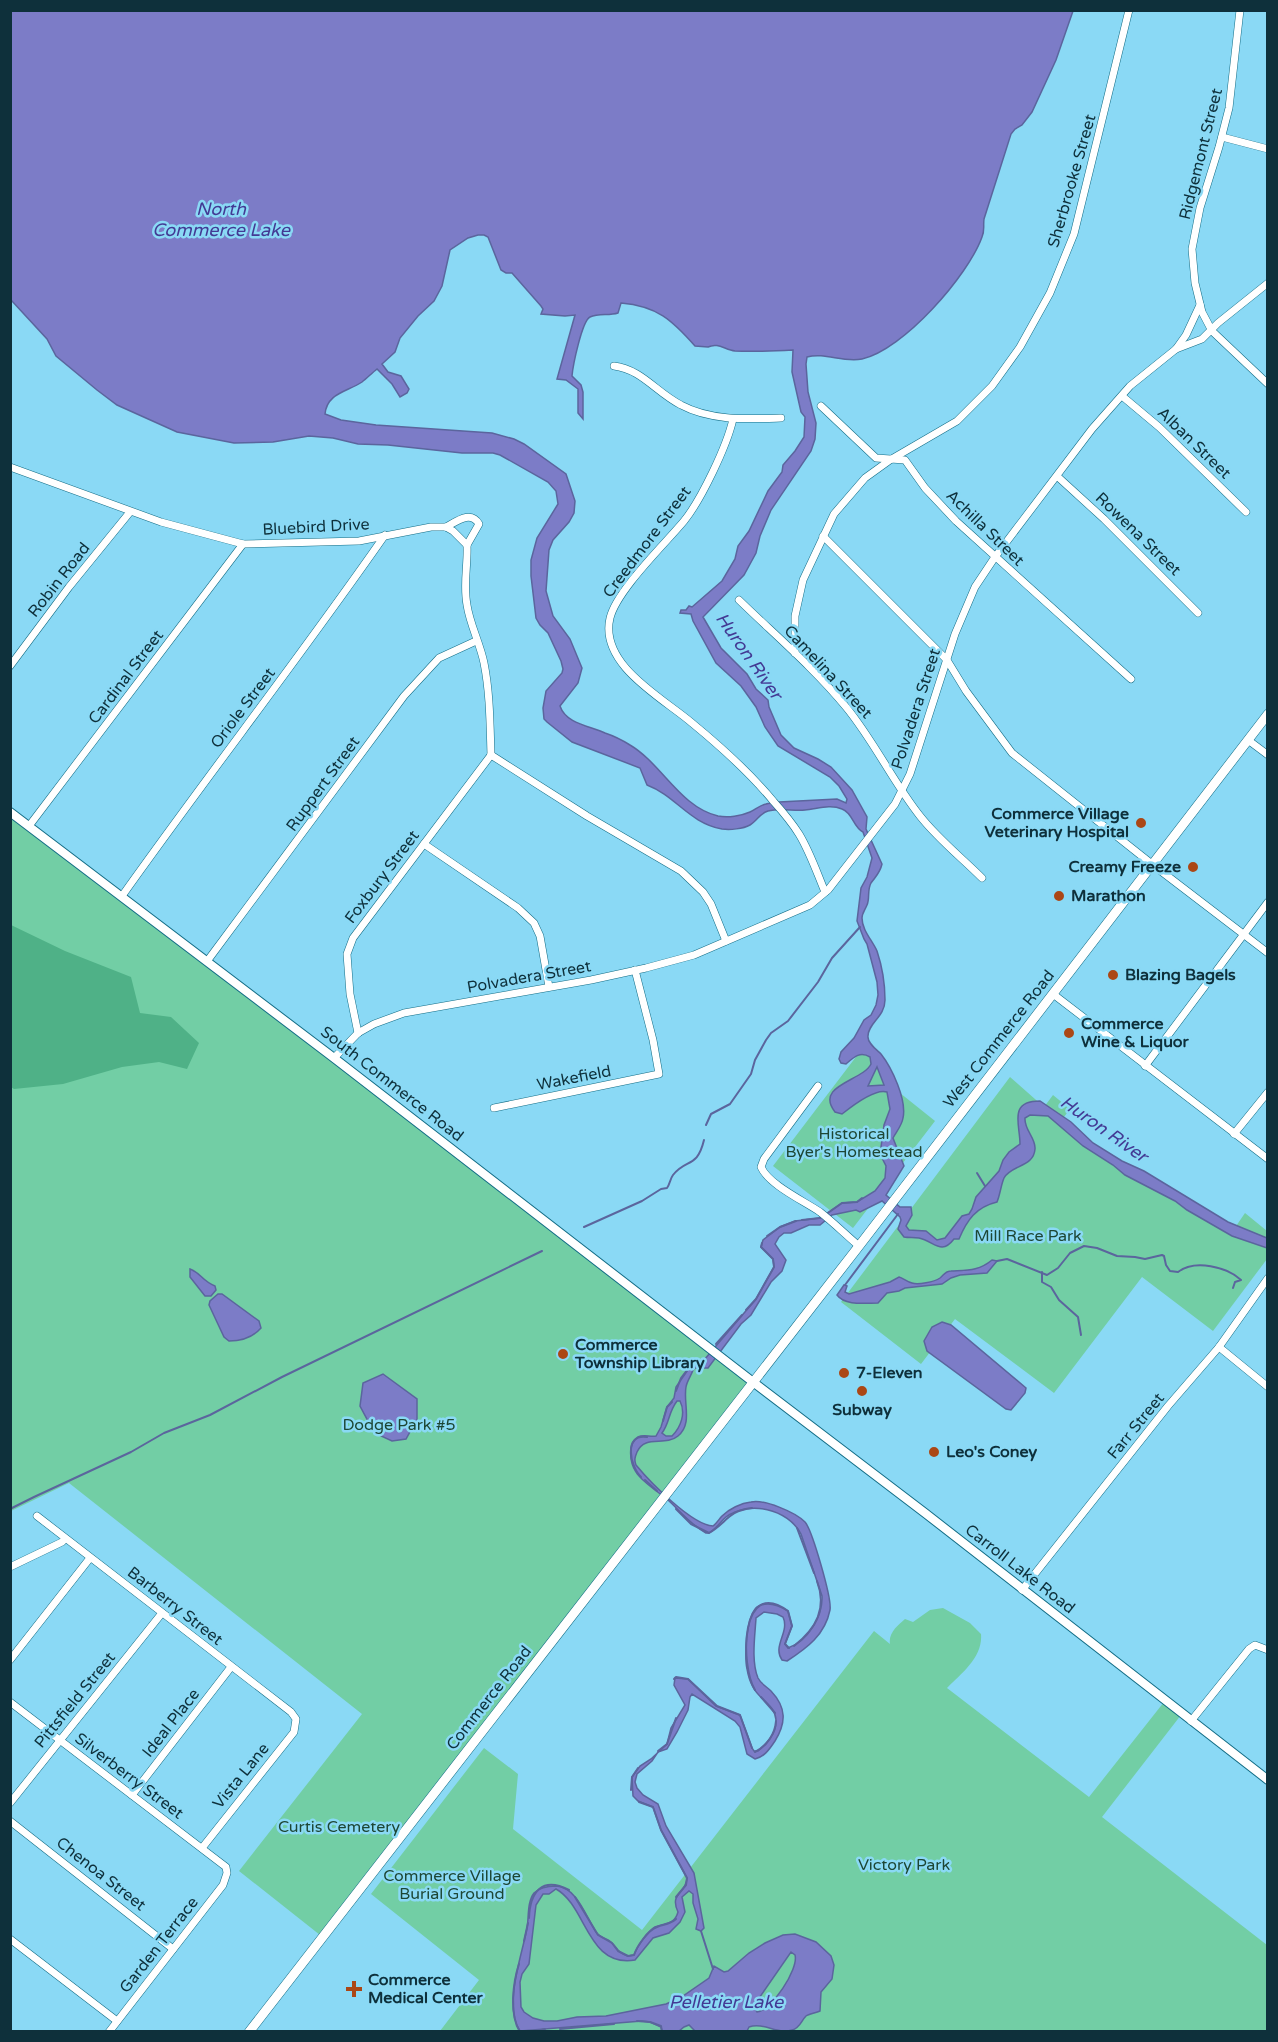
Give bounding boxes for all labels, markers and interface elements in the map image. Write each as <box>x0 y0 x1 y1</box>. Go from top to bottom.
street label: Ridgemont Street <box>1175 86 1227 222</box>
street label: Sherbrooke Street <box>1043 112 1101 250</box>
water label: North Commerce Lake <box>152 198 291 241</box>
street label: Alban Street <box>1153 403 1235 483</box>
street label: Creedmore Street <box>599 482 695 602</box>
street label: Achilla Street <box>942 486 1028 570</box>
street label: Rowena Street <box>1091 488 1185 580</box>
street label: Bluebird Drive <box>262 514 370 540</box>
street label: Robin Road <box>24 539 94 621</box>
water label: Huron River <box>711 608 788 706</box>
street label: Camelina Street <box>780 621 876 723</box>
street label: Cardinal Street <box>84 626 168 728</box>
street label: Polvadera Street <box>887 646 945 772</box>
street label: Oriole Street <box>206 664 280 752</box>
street label: Ruppert Street <box>282 733 364 835</box>
place label: Commerce Village Veterinary Hospital <box>985 804 1129 842</box>
marker: Commerce Village Veterinary Hospital <box>1134 816 1148 830</box>
street label: Foxbury Street <box>340 826 424 928</box>
place label: Creamy Freeze <box>1068 857 1181 877</box>
marker: Creamy Freeze <box>1186 860 1200 874</box>
place label: Marathon <box>1071 886 1146 906</box>
marker: Marathon <box>1052 889 1066 903</box>
street label: Polvadera Street <box>465 956 593 998</box>
place label: Blazing Bagels <box>1125 965 1236 985</box>
street label: West Commerce Road <box>939 966 1059 1112</box>
marker: Blazing Bagels <box>1106 968 1120 982</box>
place label: Commerce Wine & Liquor <box>1081 1014 1190 1052</box>
street label: South Commerce Road <box>316 1022 468 1146</box>
marker: Commerce Wine & Liquor <box>1062 1026 1076 1040</box>
street label: Wakefield <box>535 1061 613 1095</box>
water label: Huron River <box>1056 1091 1154 1168</box>
park label: Historical Byer's Homestead <box>785 1124 923 1162</box>
park label: Mill Race Park <box>974 1226 1082 1246</box>
place label: Commerce Township Library <box>574 1335 705 1373</box>
marker: Commerce Township Library <box>556 1347 570 1361</box>
place label: 7-Eleven <box>856 1363 923 1383</box>
marker: 7-Eleven <box>837 1366 851 1380</box>
marker: Subway <box>855 1384 869 1398</box>
street label: Farr Street <box>1103 1389 1169 1463</box>
place label: Subway <box>832 1400 892 1420</box>
park label: Dodge Park #5 <box>342 1415 456 1435</box>
place label: Leo's Coney <box>946 1442 1037 1462</box>
marker: Leo's Coney <box>927 1445 941 1459</box>
street label: Carroll Lake Road <box>961 1520 1079 1618</box>
street label: Barberry Street <box>123 1562 227 1650</box>
street label: Commerce Road <box>442 1642 536 1754</box>
street label: Pittsfield Street <box>30 1648 120 1752</box>
street label: Ideal Place <box>138 1685 204 1761</box>
street label: Silverberry Street <box>71 1729 187 1823</box>
street label: Vista Lane <box>208 1739 274 1813</box>
park label: Curtis Cemetery <box>278 1817 400 1837</box>
street label: Chenoa Street <box>52 1833 150 1915</box>
park label: Victory Park <box>858 1855 950 1875</box>
park label: Commerce Village Burial Ground <box>383 1866 521 1904</box>
street label: Garden Terrace <box>115 1893 203 1997</box>
place label: Commerce Medical Center <box>368 1970 484 2008</box>
marker: Commerce Medical Center <box>345 1980 363 1998</box>
water label: Pelletier Lake <box>669 1991 784 2013</box>

